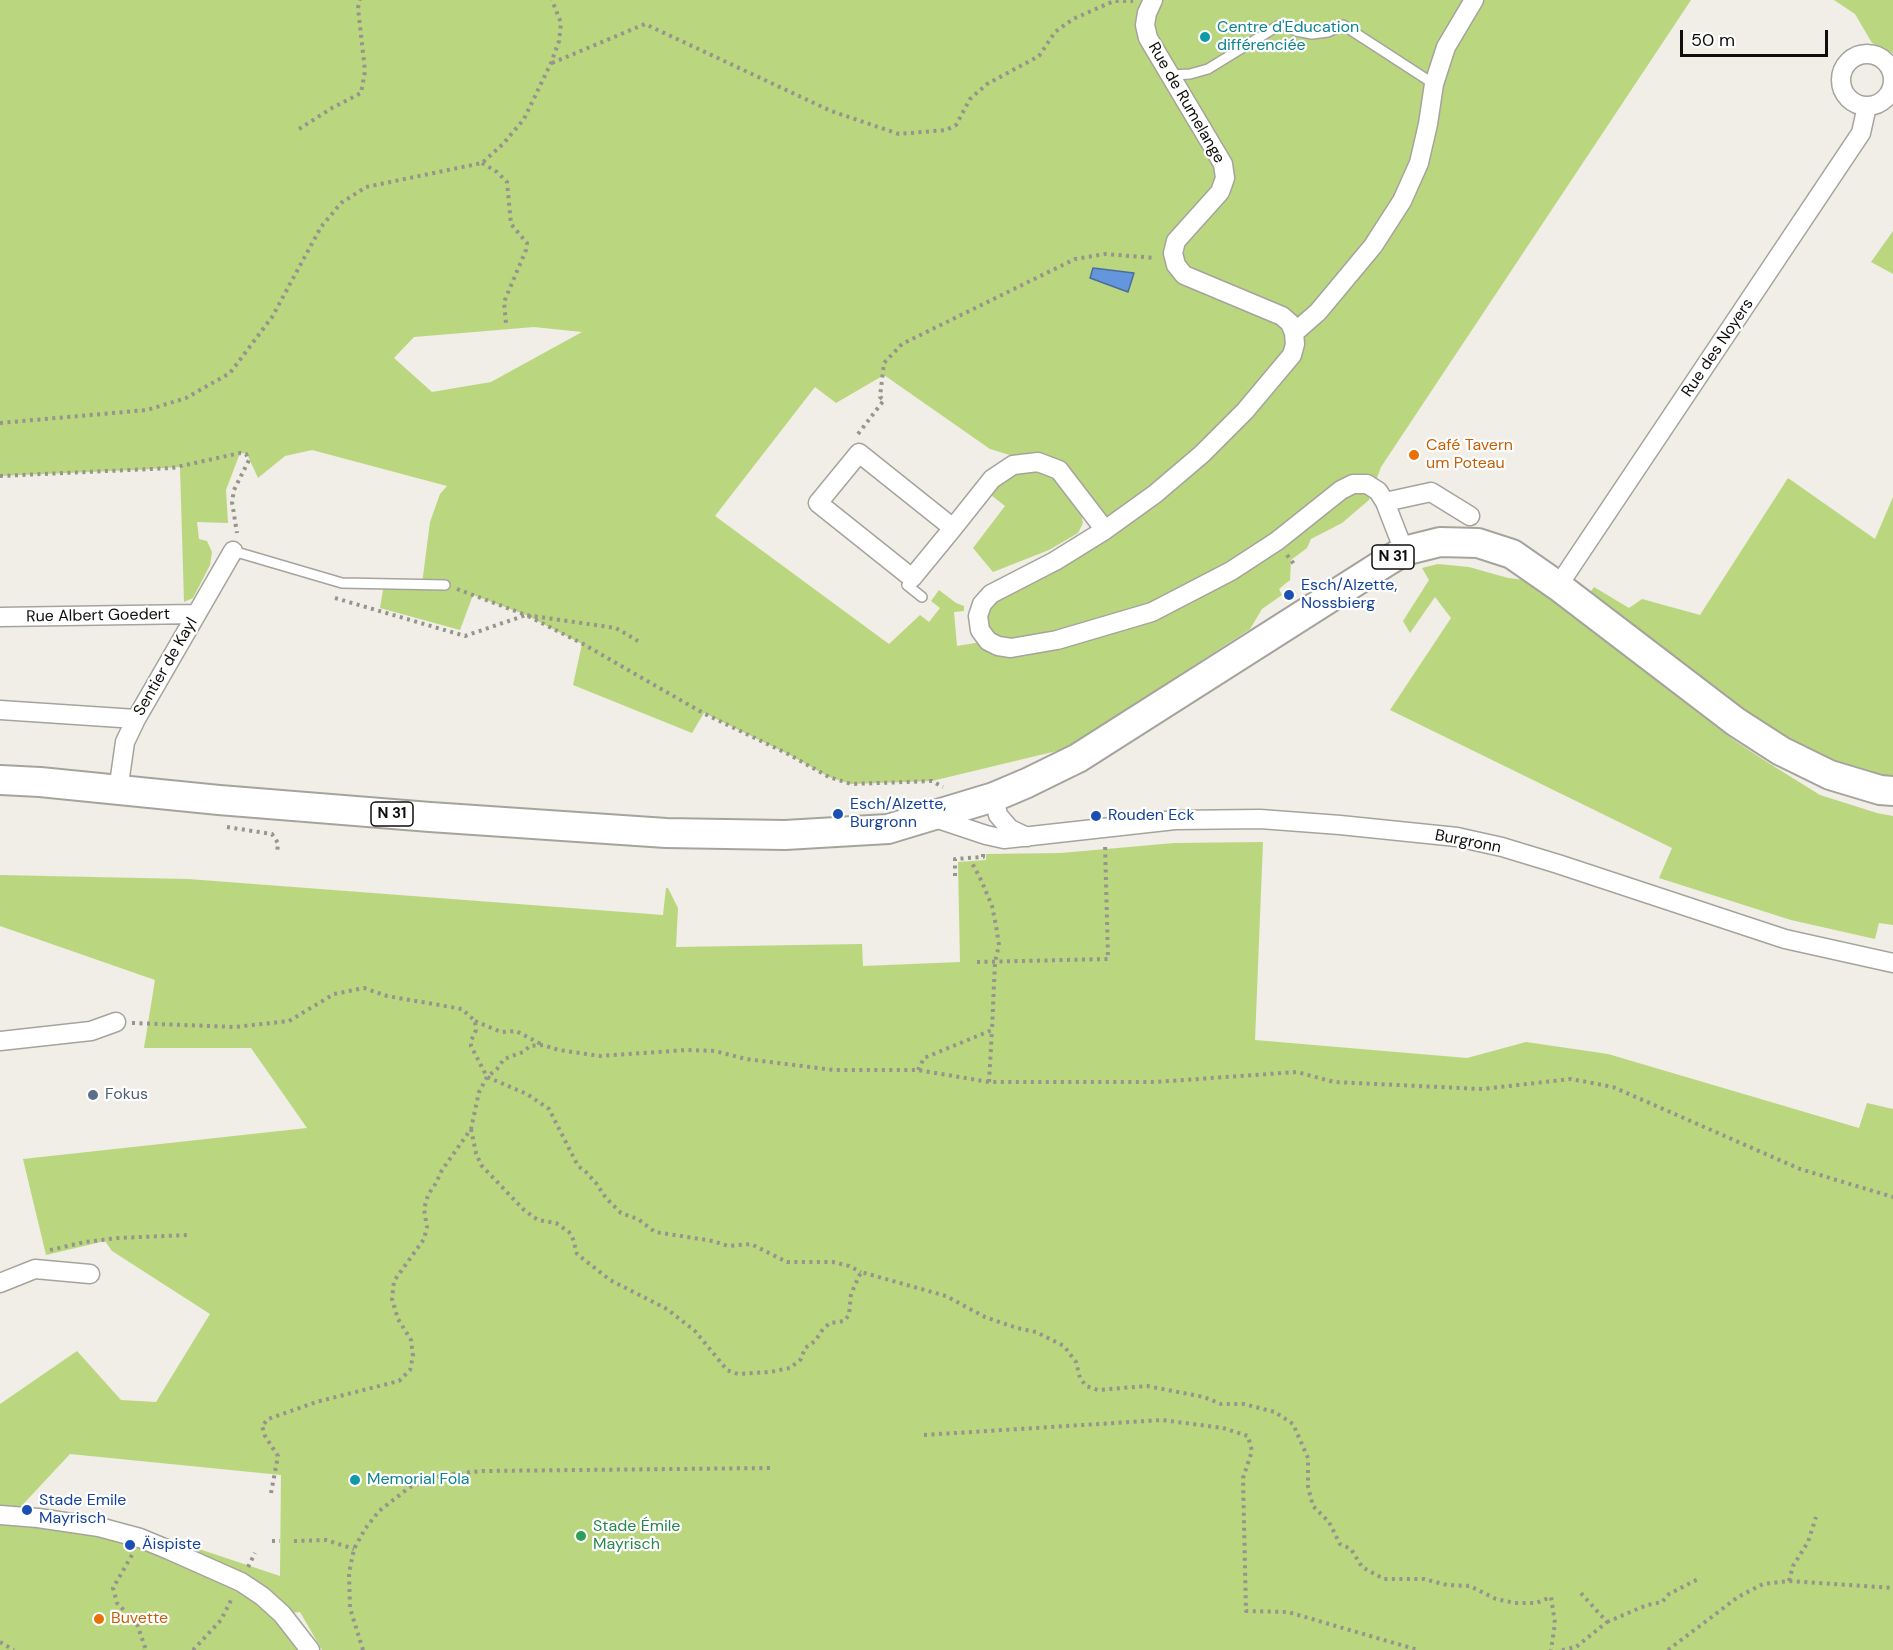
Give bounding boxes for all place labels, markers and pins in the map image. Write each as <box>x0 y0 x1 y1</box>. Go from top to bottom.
place label: Centre d'Education différenciée <box>1217 18 1359 56</box>
marker: Centre d'Education différenciée <box>1198 30 1212 44</box>
place label: Café Tavern um Poteau <box>1426 436 1513 474</box>
marker: Café Tavern um Poteau <box>1407 448 1421 462</box>
place label: Esch/Alzette, Nossbierg <box>1301 576 1397 614</box>
marker: Esch/Alzette, Nossbierg <box>1282 588 1296 602</box>
place label: Esch/Alzette, Burgronn <box>850 795 946 833</box>
place label: Rouden Eck <box>1108 806 1194 826</box>
marker: Esch/Alzette, Burgronn <box>831 807 845 821</box>
marker: Rouden Eck <box>1089 809 1103 823</box>
place label: Fokus <box>105 1085 148 1105</box>
marker: Fokus <box>86 1088 100 1102</box>
place label: Memorial Fola <box>367 1470 470 1490</box>
marker: Memorial Fola <box>348 1473 362 1487</box>
place label: Stade Emile Mayrisch <box>39 1491 126 1529</box>
marker: Stade Emile Mayrisch <box>20 1503 34 1517</box>
place label: Stade Émile Mayrisch <box>593 1517 680 1555</box>
marker: Stade Émile Mayrisch <box>574 1529 588 1543</box>
place label: Äispiste <box>142 1535 201 1555</box>
marker: Äispiste <box>123 1538 137 1552</box>
place label: Buvette <box>111 1609 168 1629</box>
marker: Buvette <box>92 1612 106 1626</box>

